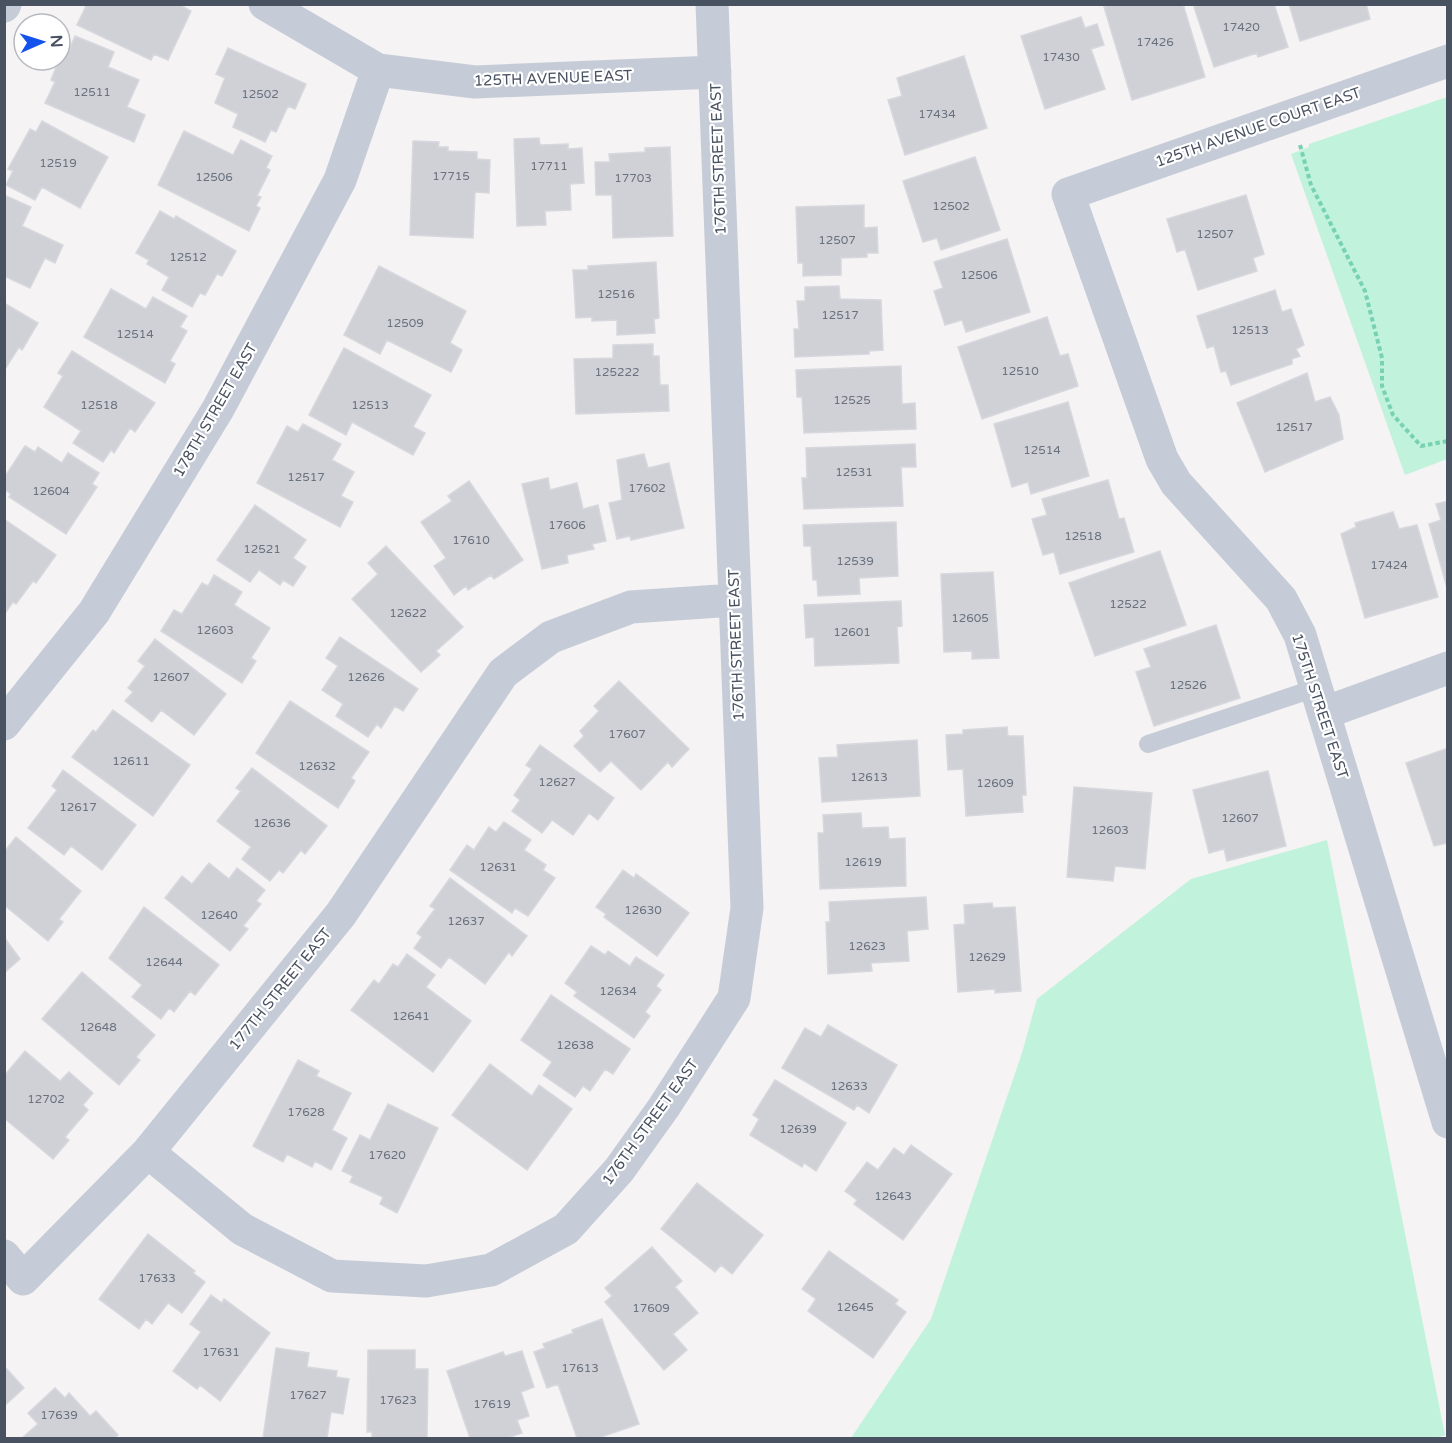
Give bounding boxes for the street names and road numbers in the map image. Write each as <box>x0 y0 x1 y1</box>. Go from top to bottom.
street label: 125TH AVENUE EAST <box>473 66 633 90</box>
street label: 176TH STREET EAST <box>706 83 730 235</box>
street label: 125TH AVENUE COURT EAST <box>1153 83 1363 171</box>
street label: 178TH STREET EAST <box>169 340 261 480</box>
street label: 176TH STREET EAST <box>724 569 748 721</box>
street label: 175TH STREET EAST <box>1288 631 1352 781</box>
street label: 177TH STREET EAST <box>225 924 335 1054</box>
street label: 176TH STREET EAST <box>598 1055 702 1189</box>

